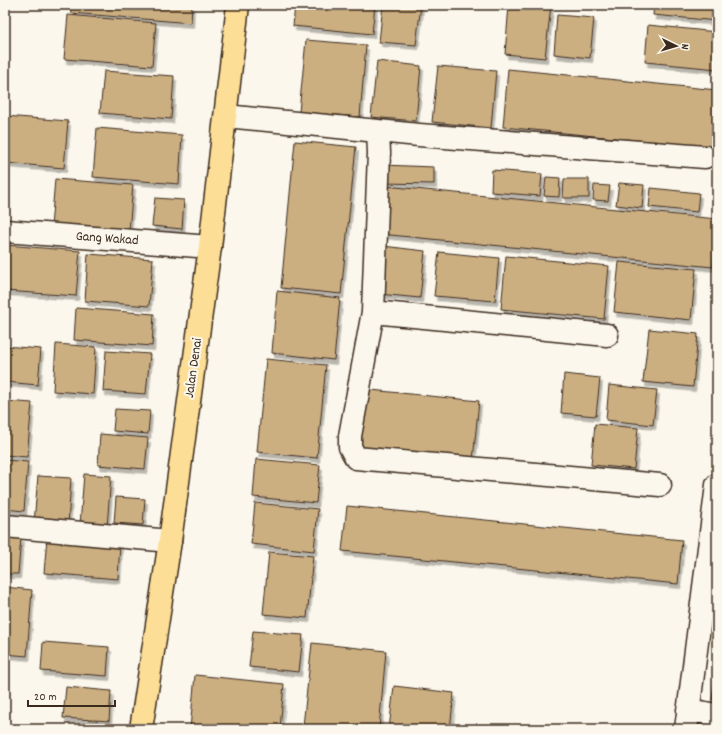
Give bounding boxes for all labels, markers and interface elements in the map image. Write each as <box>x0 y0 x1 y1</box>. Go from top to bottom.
north arrow <box>656 26 696 66</box>
text: N <box>676 43 692 51</box>
street label: Gang Wakad <box>75 227 139 251</box>
street label: Jalan Denai <box>180 336 208 399</box>
scale bar <box>28 682 115 708</box>
text: 20 m <box>34 689 57 706</box>

